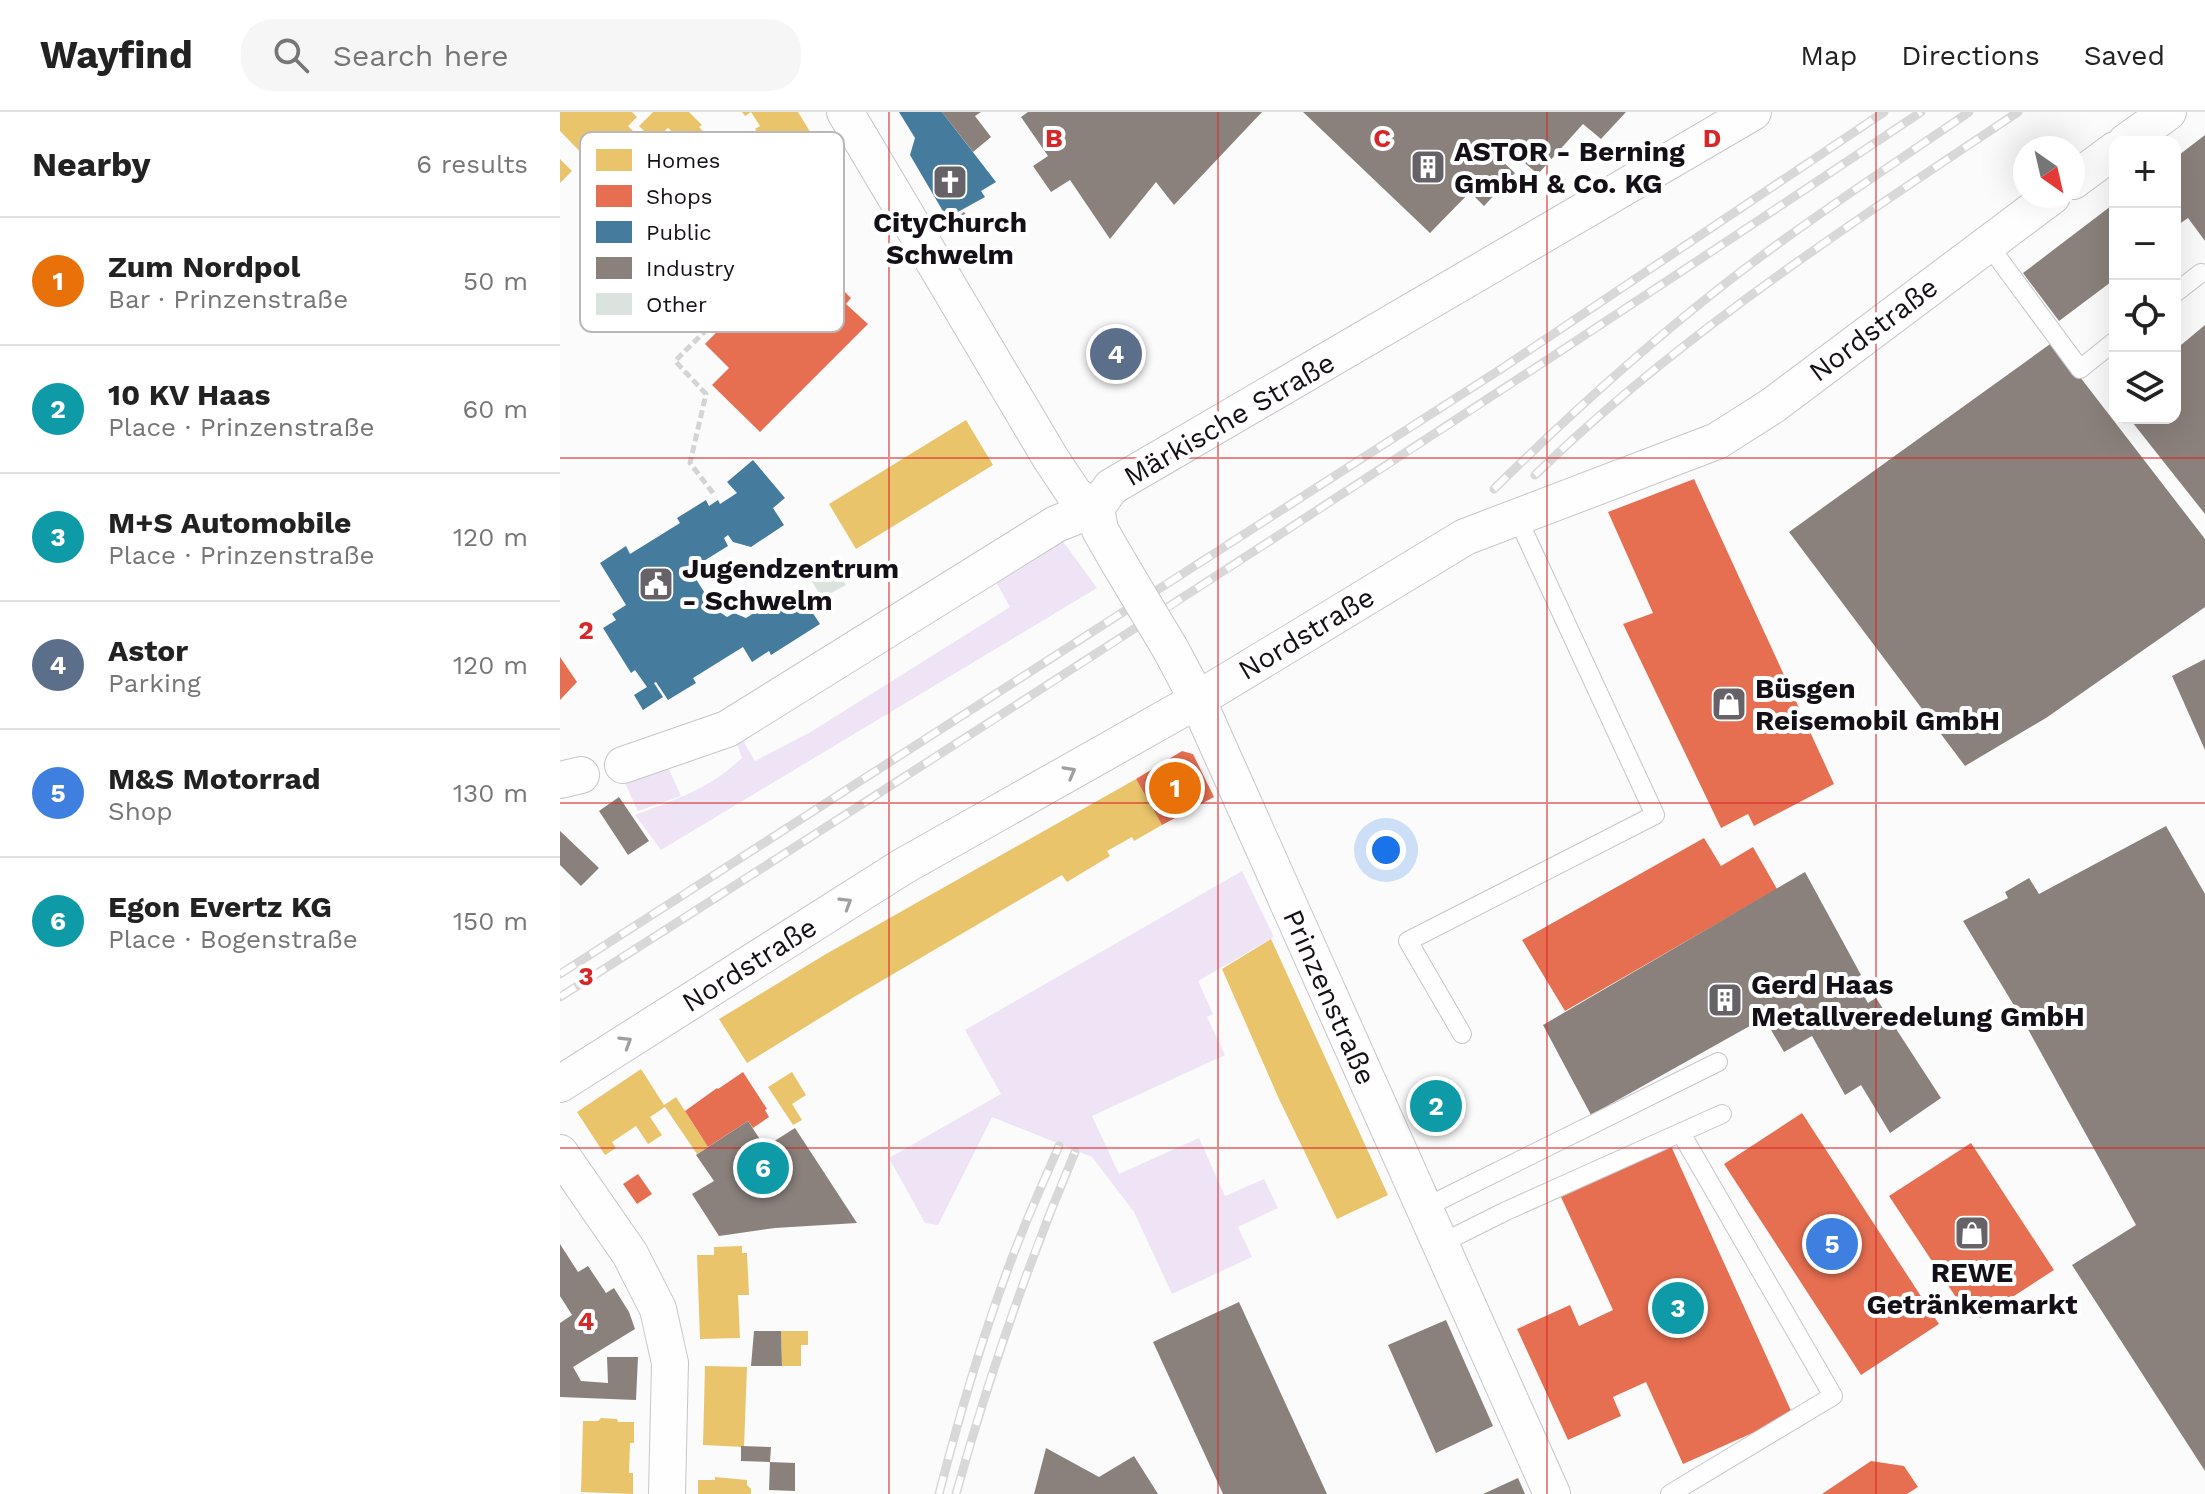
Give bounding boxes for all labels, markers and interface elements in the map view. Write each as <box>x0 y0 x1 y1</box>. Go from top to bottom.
search box <box>241 19 801 91</box>
text: Wayfind <box>40 33 193 77</box>
icon: search <box>269 33 313 77</box>
text: Search here <box>333 38 509 73</box>
text: Map <box>1800 39 1857 72</box>
text: Directions <box>1901 39 2040 72</box>
text: Saved <box>2084 39 2165 72</box>
text: B <box>1045 123 1063 153</box>
text: C <box>1373 123 1391 153</box>
text: D <box>1703 123 1721 153</box>
legend <box>580 132 844 332</box>
place label: ASTOR - Berning GmbH & Co. KG <box>1454 135 1685 200</box>
north arrow <box>2013 136 2085 208</box>
map controls <box>2109 136 2181 424</box>
button: + <box>2109 136 2181 208</box>
text: Nearby <box>32 144 151 184</box>
text: Homes <box>646 148 720 173</box>
building icon: ASTOR - Berning GmbH & Co. KG <box>1409 148 1447 186</box>
text: 6 results <box>416 149 528 179</box>
church icon: CityChurch Schwelm <box>931 163 969 201</box>
text: Shops <box>646 184 712 209</box>
place label: CityChurch Schwelm <box>873 206 1027 271</box>
button: − <box>2109 208 2181 280</box>
text: Public <box>646 220 712 245</box>
text: Zum Nordpol <box>108 249 300 284</box>
text: Industry <box>646 256 735 281</box>
text: 1 <box>52 266 64 296</box>
text: 50 m <box>463 266 528 296</box>
street label: Nordstraße <box>1802 270 1944 388</box>
button: locate <box>2109 280 2181 352</box>
text: Bar · Prinzenstraße <box>108 284 348 314</box>
text: Other <box>646 292 707 317</box>
pin: 4 <box>1090 324 1142 384</box>
street label: Märkische Straße <box>1118 346 1340 493</box>
button: layers <box>2109 352 2181 424</box>
text: 10 KV Haas <box>108 377 271 412</box>
text: 2 <box>50 394 66 424</box>
text: 60 m <box>462 394 528 424</box>
text: Place · Prinzenstraße <box>108 412 375 442</box>
text: M+S Automobile <box>108 505 351 540</box>
text: 3 <box>50 522 66 552</box>
text: 120 m <box>453 522 528 552</box>
text: Place · Prinzenstraße <box>108 540 375 570</box>
place label: Jugendzentrum - Schwelm <box>682 552 899 617</box>
public building icon: Jugendzentrum - Schwelm <box>637 565 675 603</box>
street label: Nordstraße <box>1232 580 1380 687</box>
text: 2 <box>578 615 594 645</box>
text: Astor <box>108 633 188 668</box>
text: 4 <box>50 650 66 680</box>
text: 120 m <box>453 650 528 680</box>
text: Parking <box>108 668 201 698</box>
place label: Büsgen Reisemobil GmbH <box>1755 672 2000 737</box>
shop icon: Büsgen Reisemobil GmbH <box>1710 685 1748 723</box>
pin: 1 <box>1149 758 1201 818</box>
text: M&S Motorrad <box>108 761 320 796</box>
one-way arrow <box>1061 766 1076 782</box>
text: 5 <box>50 778 66 808</box>
text: 130 m <box>453 778 528 808</box>
text: Shop <box>108 796 173 826</box>
your location <box>1366 830 1406 870</box>
text: Egon Evertz KG <box>108 889 332 924</box>
one-way arrow <box>837 897 851 912</box>
street label: Prinzenstraße <box>1276 904 1383 1090</box>
text: 6 <box>50 906 66 936</box>
text: 150 m <box>453 906 528 936</box>
street label: Nordstraße <box>676 910 823 1019</box>
text: Place · Bogenstraße <box>108 924 358 954</box>
text: 3 <box>578 961 594 991</box>
place label: Gerd Haas Metallveredelung GmbH <box>1751 968 2085 1033</box>
building icon: Gerd Haas Metallveredelung GmbH <box>1706 981 1744 1019</box>
one-way arrow <box>617 1036 632 1051</box>
pin: 2 <box>1410 1076 1462 1136</box>
pin: 6 <box>737 1138 789 1198</box>
pin: 5 <box>1806 1214 1858 1274</box>
shop icon: REWE Getränkemarkt <box>1953 1214 1991 1252</box>
place label: REWE Getränkemarkt <box>1866 1256 2078 1321</box>
pin: 3 <box>1652 1278 1704 1338</box>
text: 4 <box>578 1306 595 1336</box>

